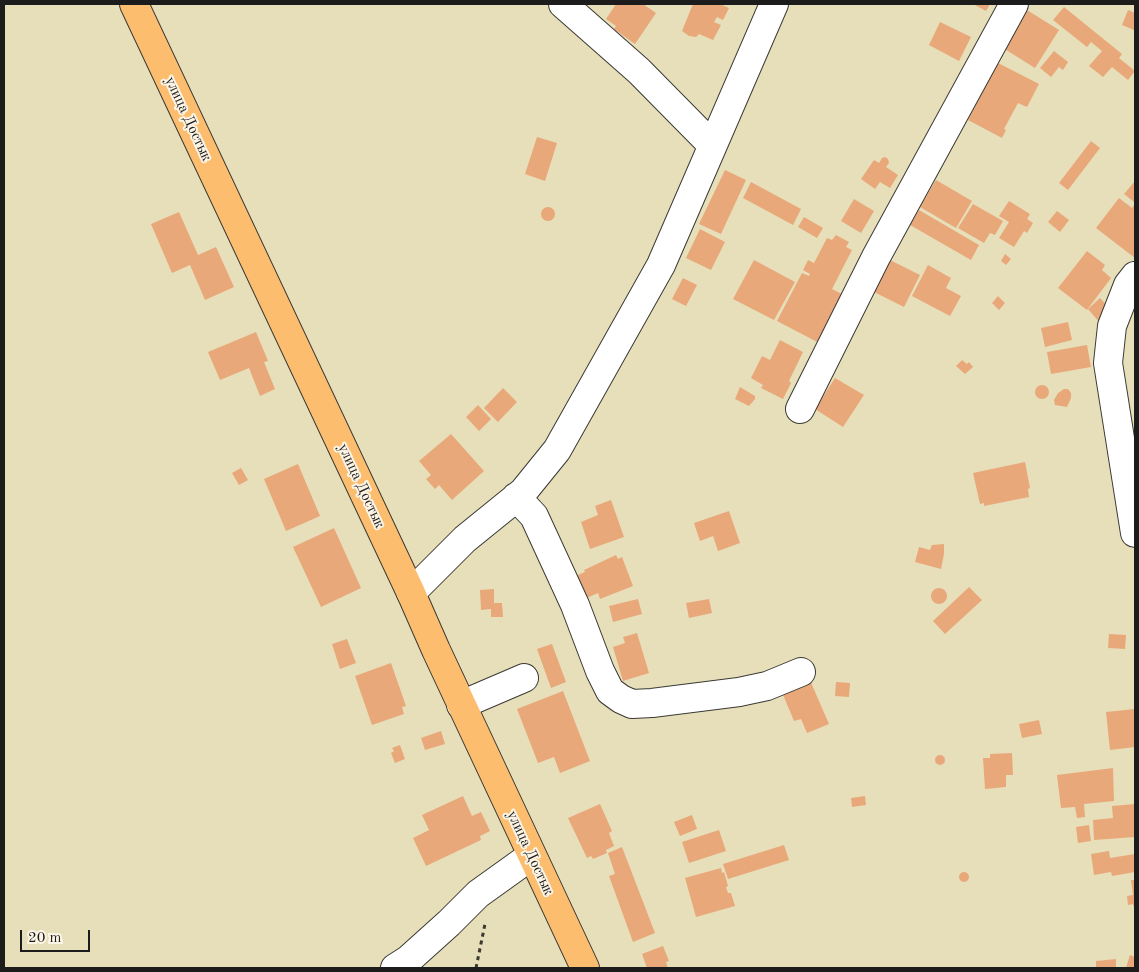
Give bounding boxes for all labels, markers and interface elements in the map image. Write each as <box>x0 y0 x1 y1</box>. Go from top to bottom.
street label: улица Достык <box>161 74 215 164</box>
street label: улица Достык <box>334 441 388 531</box>
street label: улица Достык <box>503 808 557 898</box>
scale bar <box>22 920 92 952</box>
text: 20 m <box>28 931 62 946</box>

